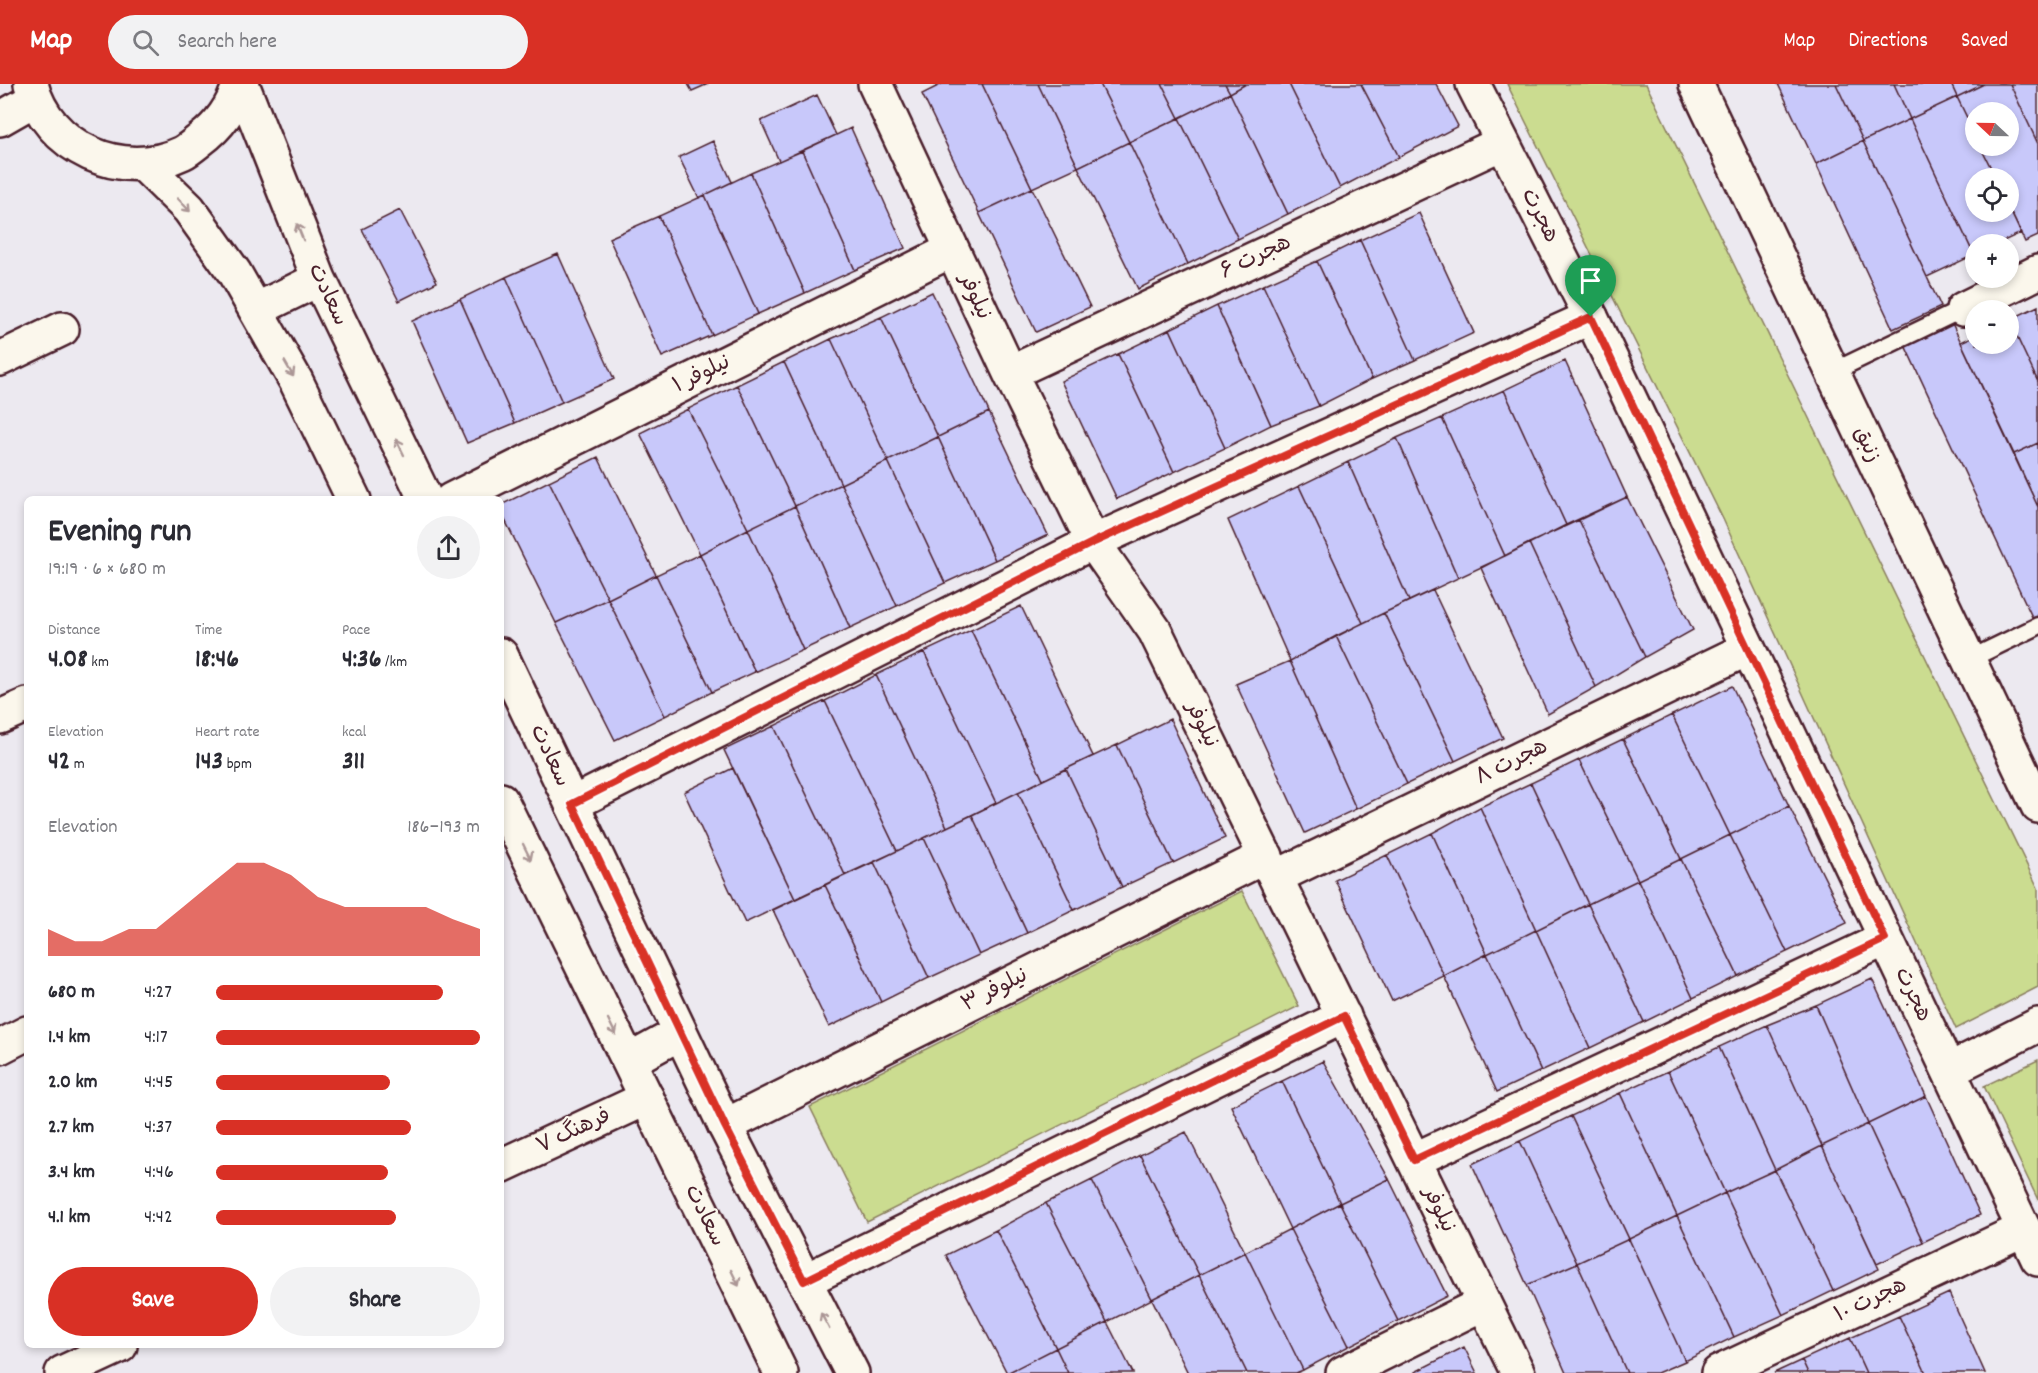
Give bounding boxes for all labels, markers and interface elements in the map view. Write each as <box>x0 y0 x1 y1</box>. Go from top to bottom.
search box <box>108 15 528 69</box>
text: Map <box>30 22 72 62</box>
icon: search <box>129 26 162 59</box>
text: Search here <box>177 27 277 58</box>
text: Map <box>1784 27 1815 57</box>
text: Directions <box>1848 27 1928 57</box>
text: Saved <box>1961 27 2008 57</box>
north arrow <box>1965 102 2019 156</box>
map controls <box>1965 102 2019 354</box>
button: locate <box>1965 168 2019 222</box>
street label: هجرت <box>1512 184 1566 248</box>
one-way arrow <box>177 198 192 213</box>
one-way arrow <box>294 224 305 242</box>
street label: هجرت ۶ <box>1215 228 1297 288</box>
button: + <box>1965 234 2019 288</box>
pin <box>1565 255 1616 317</box>
street label: سعادت <box>299 259 355 331</box>
icon: arrive <box>1574 264 1607 297</box>
street label: نیلوفر <box>949 267 998 325</box>
button: − <box>1965 300 2019 354</box>
street label: نیلوفر ۱ <box>668 348 736 402</box>
one-way arrow <box>283 360 295 377</box>
street label: زنبق <box>1844 422 1888 468</box>
one-way arrow <box>394 438 406 456</box>
text: Evening run <box>48 510 192 557</box>
button: share <box>417 516 480 579</box>
text: 19:19 · 6 × 680 m <box>48 556 166 584</box>
text: Distance <box>48 619 100 642</box>
text: Time <box>195 619 222 642</box>
text: Pace <box>342 619 370 642</box>
text: 4.08 <box>48 642 88 679</box>
text: 18:46 <box>195 642 239 679</box>
text: 4:36 <box>342 642 381 679</box>
text: km <box>88 651 109 674</box>
text: /km <box>381 651 407 674</box>
street label: نیلوفر <box>1176 695 1225 753</box>
street label: سعادت <box>521 720 577 792</box>
text: Elevation <box>48 721 104 744</box>
text: Heart rate <box>195 721 260 744</box>
text: kcal <box>342 721 366 744</box>
street label: هجرت ۸ <box>1470 732 1554 794</box>
text: 42 <box>48 744 70 781</box>
text: 143 <box>195 744 223 781</box>
text: 311 <box>342 744 365 781</box>
text: m <box>70 753 85 776</box>
text: bpm <box>223 753 252 776</box>
text: Elevation <box>48 814 118 842</box>
text: 186–193 m <box>407 814 480 842</box>
one-way arrow <box>521 843 533 861</box>
street label: نیلوفر ۳ <box>956 961 1034 1021</box>
street label: هجرت <box>1886 963 1938 1027</box>
text: 680 m <box>48 979 95 1007</box>
text: 4:27 <box>144 979 172 1007</box>
one-way arrow <box>607 1018 619 1036</box>
text: 1.4 km <box>48 1024 91 1052</box>
text: 4:17 <box>144 1024 168 1052</box>
text: 2.0 km <box>48 1069 97 1097</box>
text: 4:45 <box>144 1069 173 1097</box>
street label: فرهنگ ۷ <box>532 1101 616 1163</box>
text: 2.7 km <box>48 1114 94 1142</box>
text: 4:37 <box>144 1114 172 1142</box>
text: 3.4 km <box>48 1159 95 1187</box>
text: 4:46 <box>144 1159 174 1187</box>
street label: سعادت <box>676 1180 732 1252</box>
street label: نیلوفر <box>1413 1180 1462 1238</box>
text: 4.1 km <box>48 1204 91 1232</box>
text: 4:42 <box>144 1204 173 1232</box>
button: Save <box>48 1267 258 1336</box>
button: Share <box>270 1267 480 1336</box>
one-way arrow <box>729 1269 741 1287</box>
street label: هجرت ۱۰ <box>1829 1271 1913 1331</box>
one-way arrow <box>819 1313 830 1331</box>

